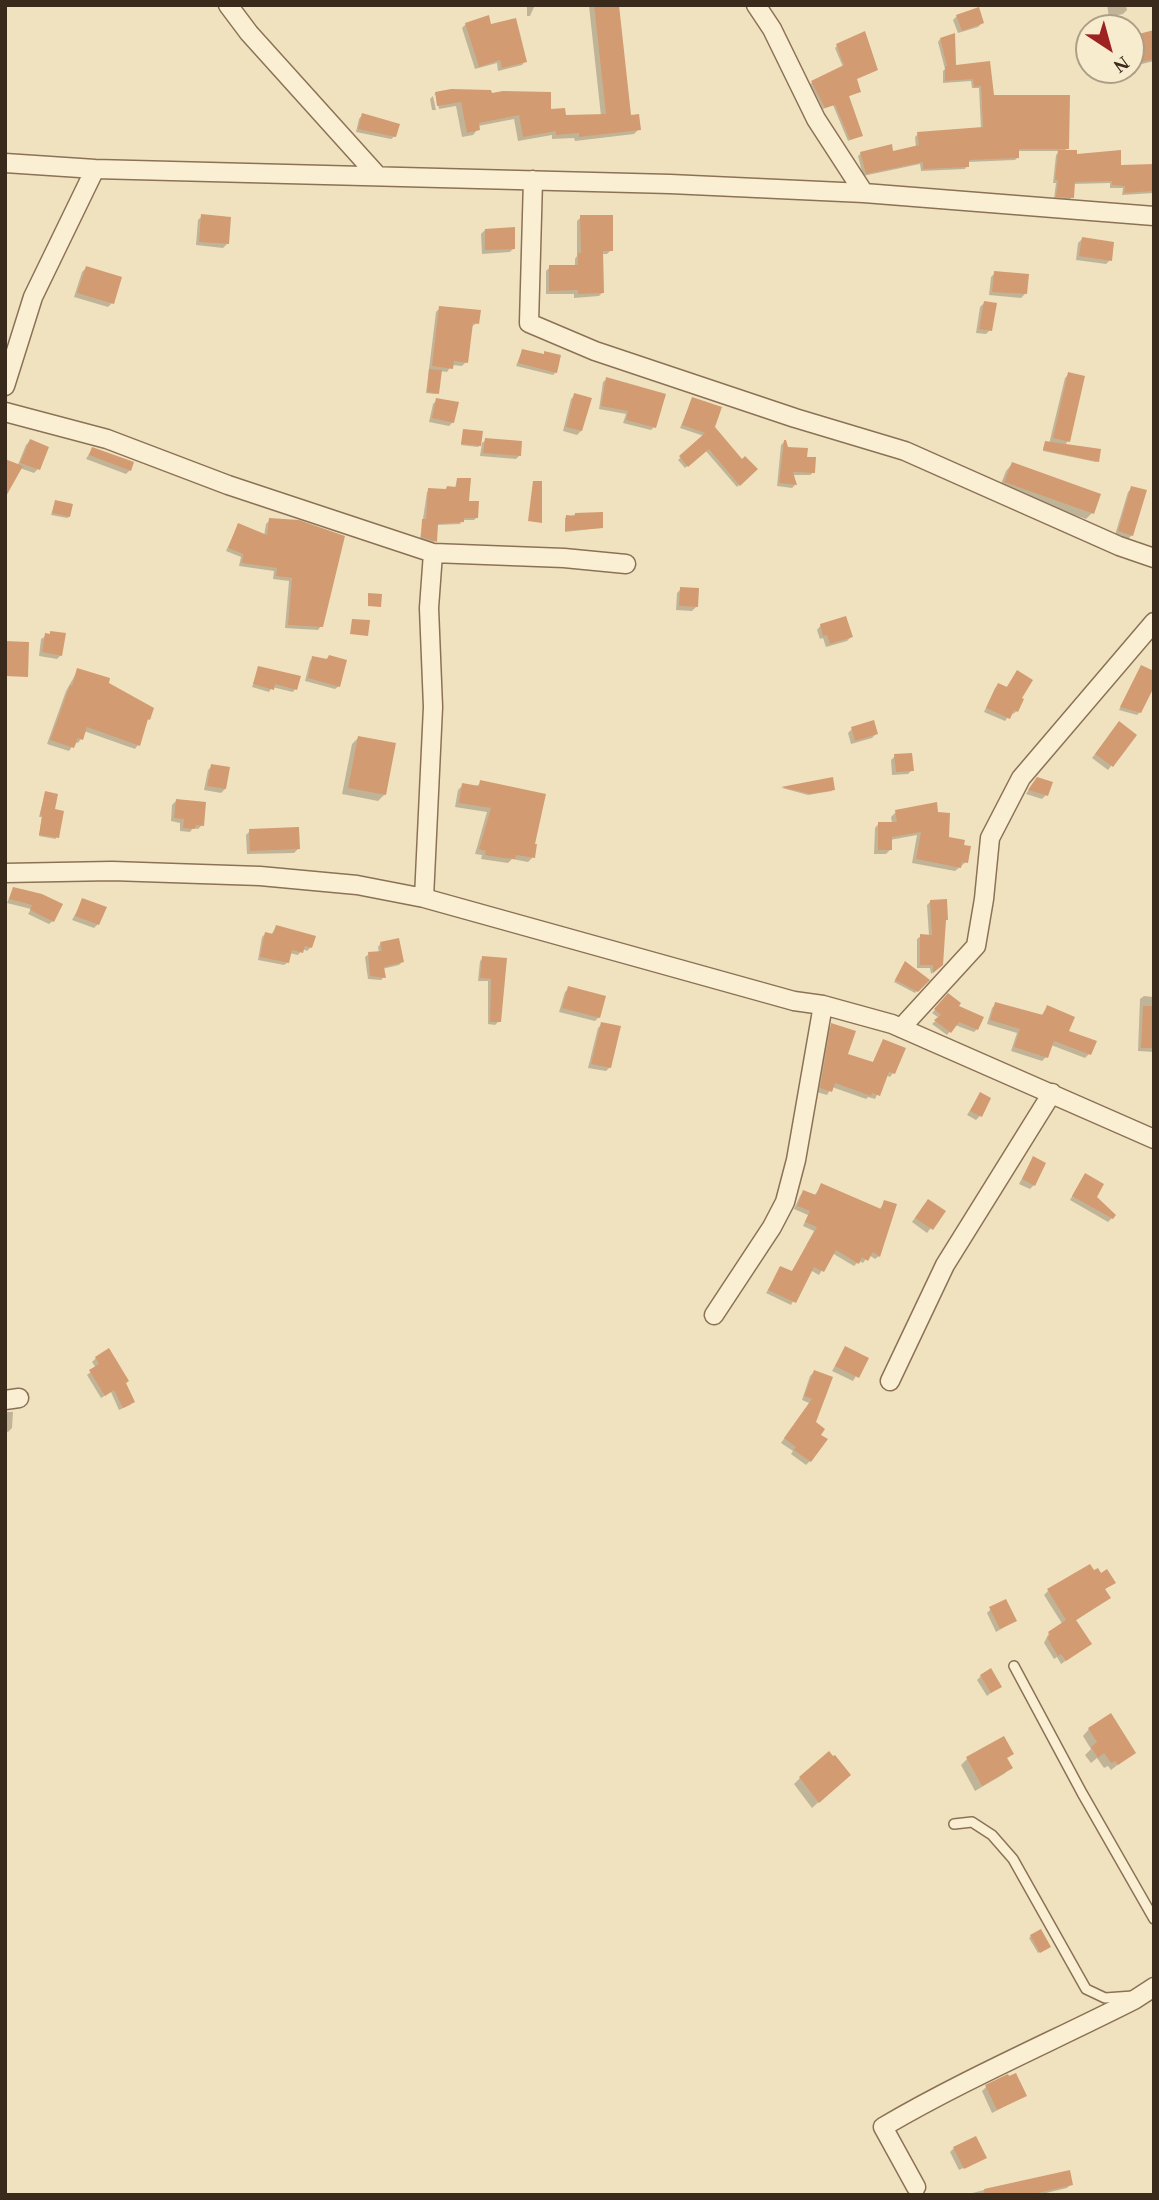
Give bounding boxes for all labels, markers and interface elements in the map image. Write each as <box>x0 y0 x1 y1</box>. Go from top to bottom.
north arrow <box>1075 14 1145 84</box>
text: N <box>1110 52 1133 77</box>

